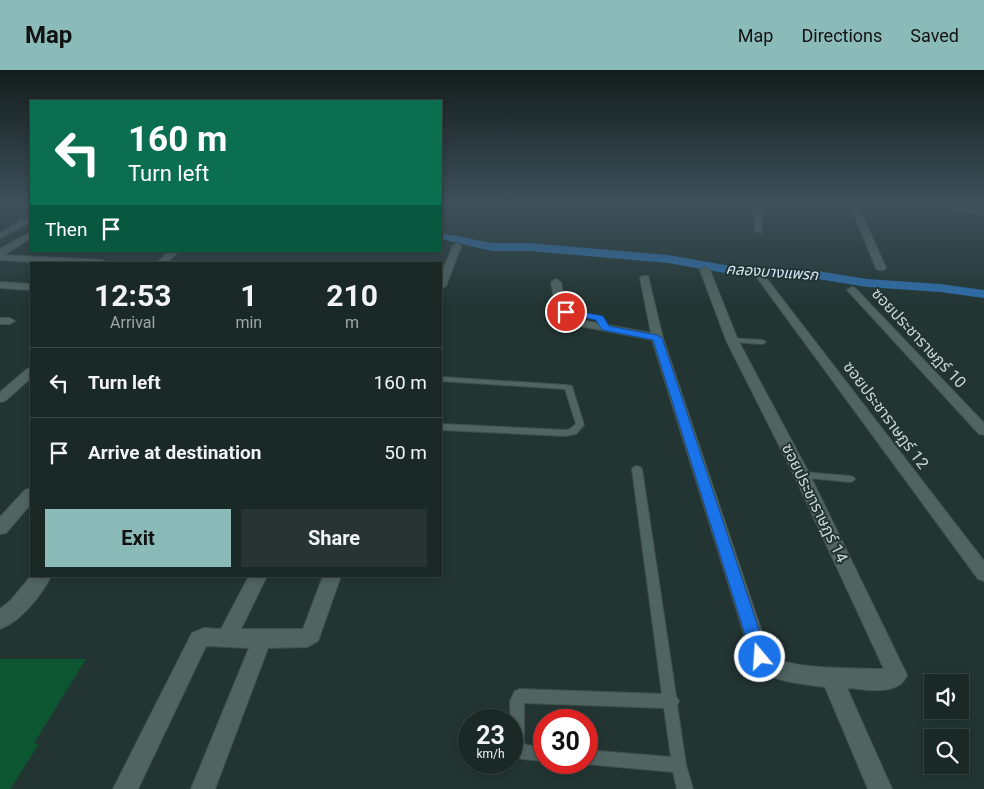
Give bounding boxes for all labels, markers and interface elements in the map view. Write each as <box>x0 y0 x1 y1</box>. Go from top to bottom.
text: Map <box>25 21 72 49</box>
text: Map <box>738 25 773 46</box>
text: Directions <box>801 25 882 46</box>
text: Saved <box>910 25 959 46</box>
text: 160 m <box>128 119 227 160</box>
icon: left <box>45 120 110 185</box>
text: Turn left <box>128 161 209 186</box>
icon: arrive <box>97 215 125 243</box>
text: Then <box>45 218 87 241</box>
water label: คลองบางแพรก <box>725 260 820 284</box>
text: 12:53 <box>94 278 171 313</box>
text: 1 <box>240 278 257 313</box>
text: 210 <box>326 278 378 313</box>
street label: ซอยประชาราษฏร์ 10 <box>868 284 970 392</box>
pin <box>545 291 587 333</box>
icon: arrive <box>552 298 580 326</box>
text: Arrival <box>110 313 155 332</box>
text: min <box>235 313 262 332</box>
text: m <box>345 313 359 332</box>
street label: ซอยประชาราษฏร์ 12 <box>839 357 933 473</box>
icon: left <box>45 369 73 397</box>
text: Turn left <box>88 371 161 394</box>
text: 160 m <box>374 371 427 394</box>
icon: arrive <box>45 439 73 467</box>
text: Arrive at destination <box>88 441 261 464</box>
text: 50 m <box>384 441 427 464</box>
street label: ซอยประชาราษฏร์ 14 <box>778 441 852 565</box>
button: Exit <box>45 509 231 567</box>
button: Share <box>241 509 427 567</box>
position arrow <box>733 630 785 682</box>
map controls <box>924 674 969 774</box>
button: sound <box>924 674 969 719</box>
speed limit sign: 30 <box>533 709 598 774</box>
text: 23 <box>476 721 505 750</box>
button: search <box>924 729 969 774</box>
text: km/h <box>476 747 505 761</box>

